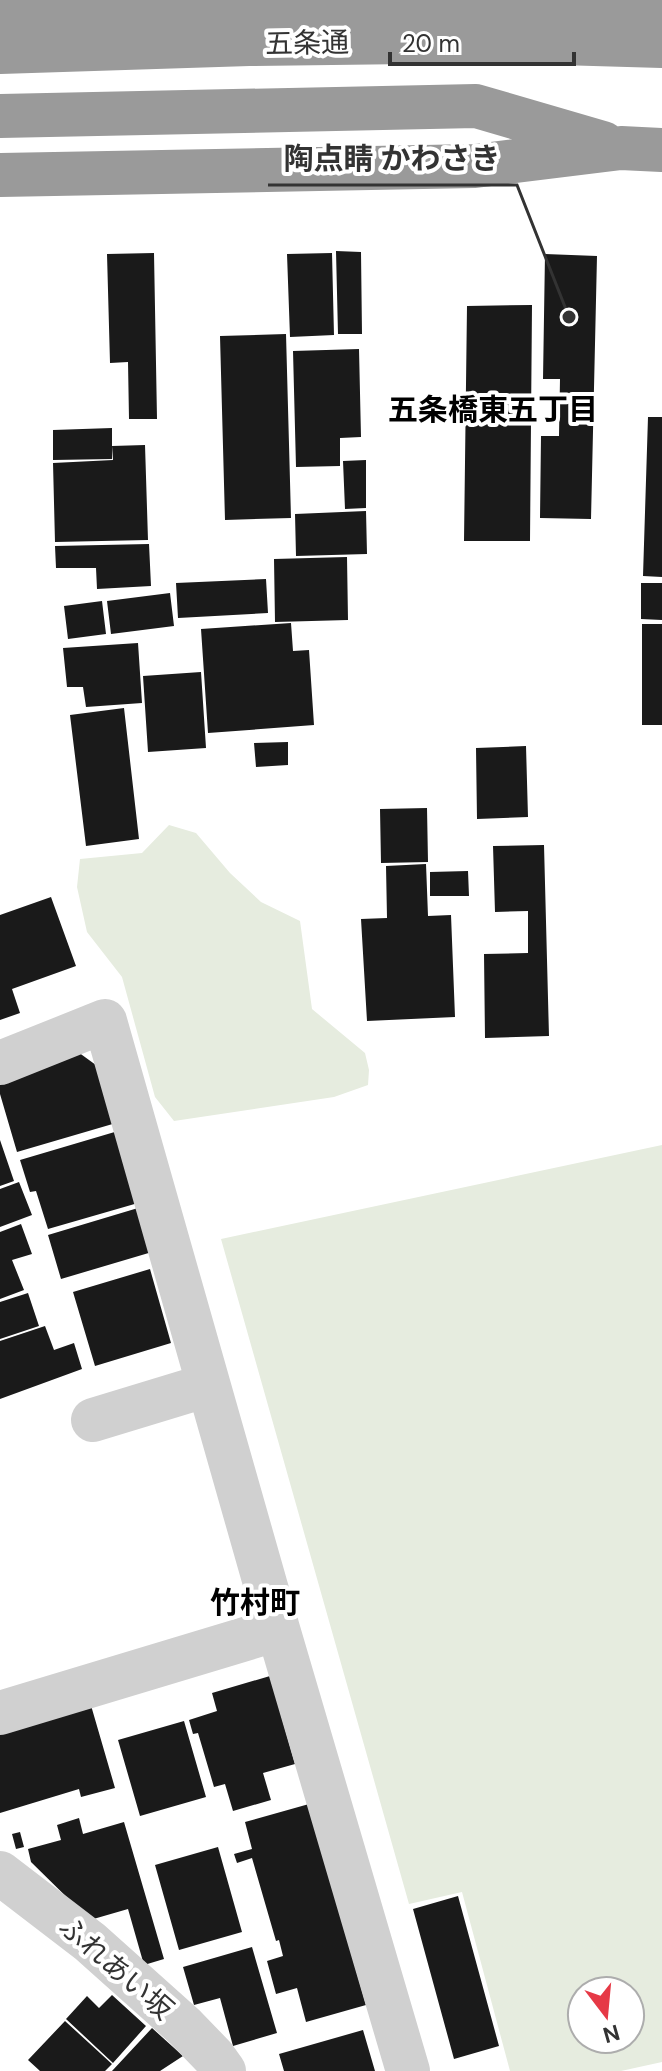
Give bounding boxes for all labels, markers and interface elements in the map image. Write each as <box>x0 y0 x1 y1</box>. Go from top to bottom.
scale bar <box>390 16 574 66</box>
street label: 五条通 <box>265 24 349 62</box>
text: 20 m <box>402 28 460 59</box>
callout: 陶点睛 かわさき <box>268 131 517 185</box>
text: 陶点睛 かわさき <box>283 139 501 178</box>
district label: 五条橋東五丁目 <box>388 390 598 429</box>
district label: 竹村町 <box>210 1583 300 1622</box>
street label: ふれあい坂 <box>51 1908 181 2028</box>
north arrow <box>566 1975 646 2055</box>
text: N <box>600 2018 623 2050</box>

